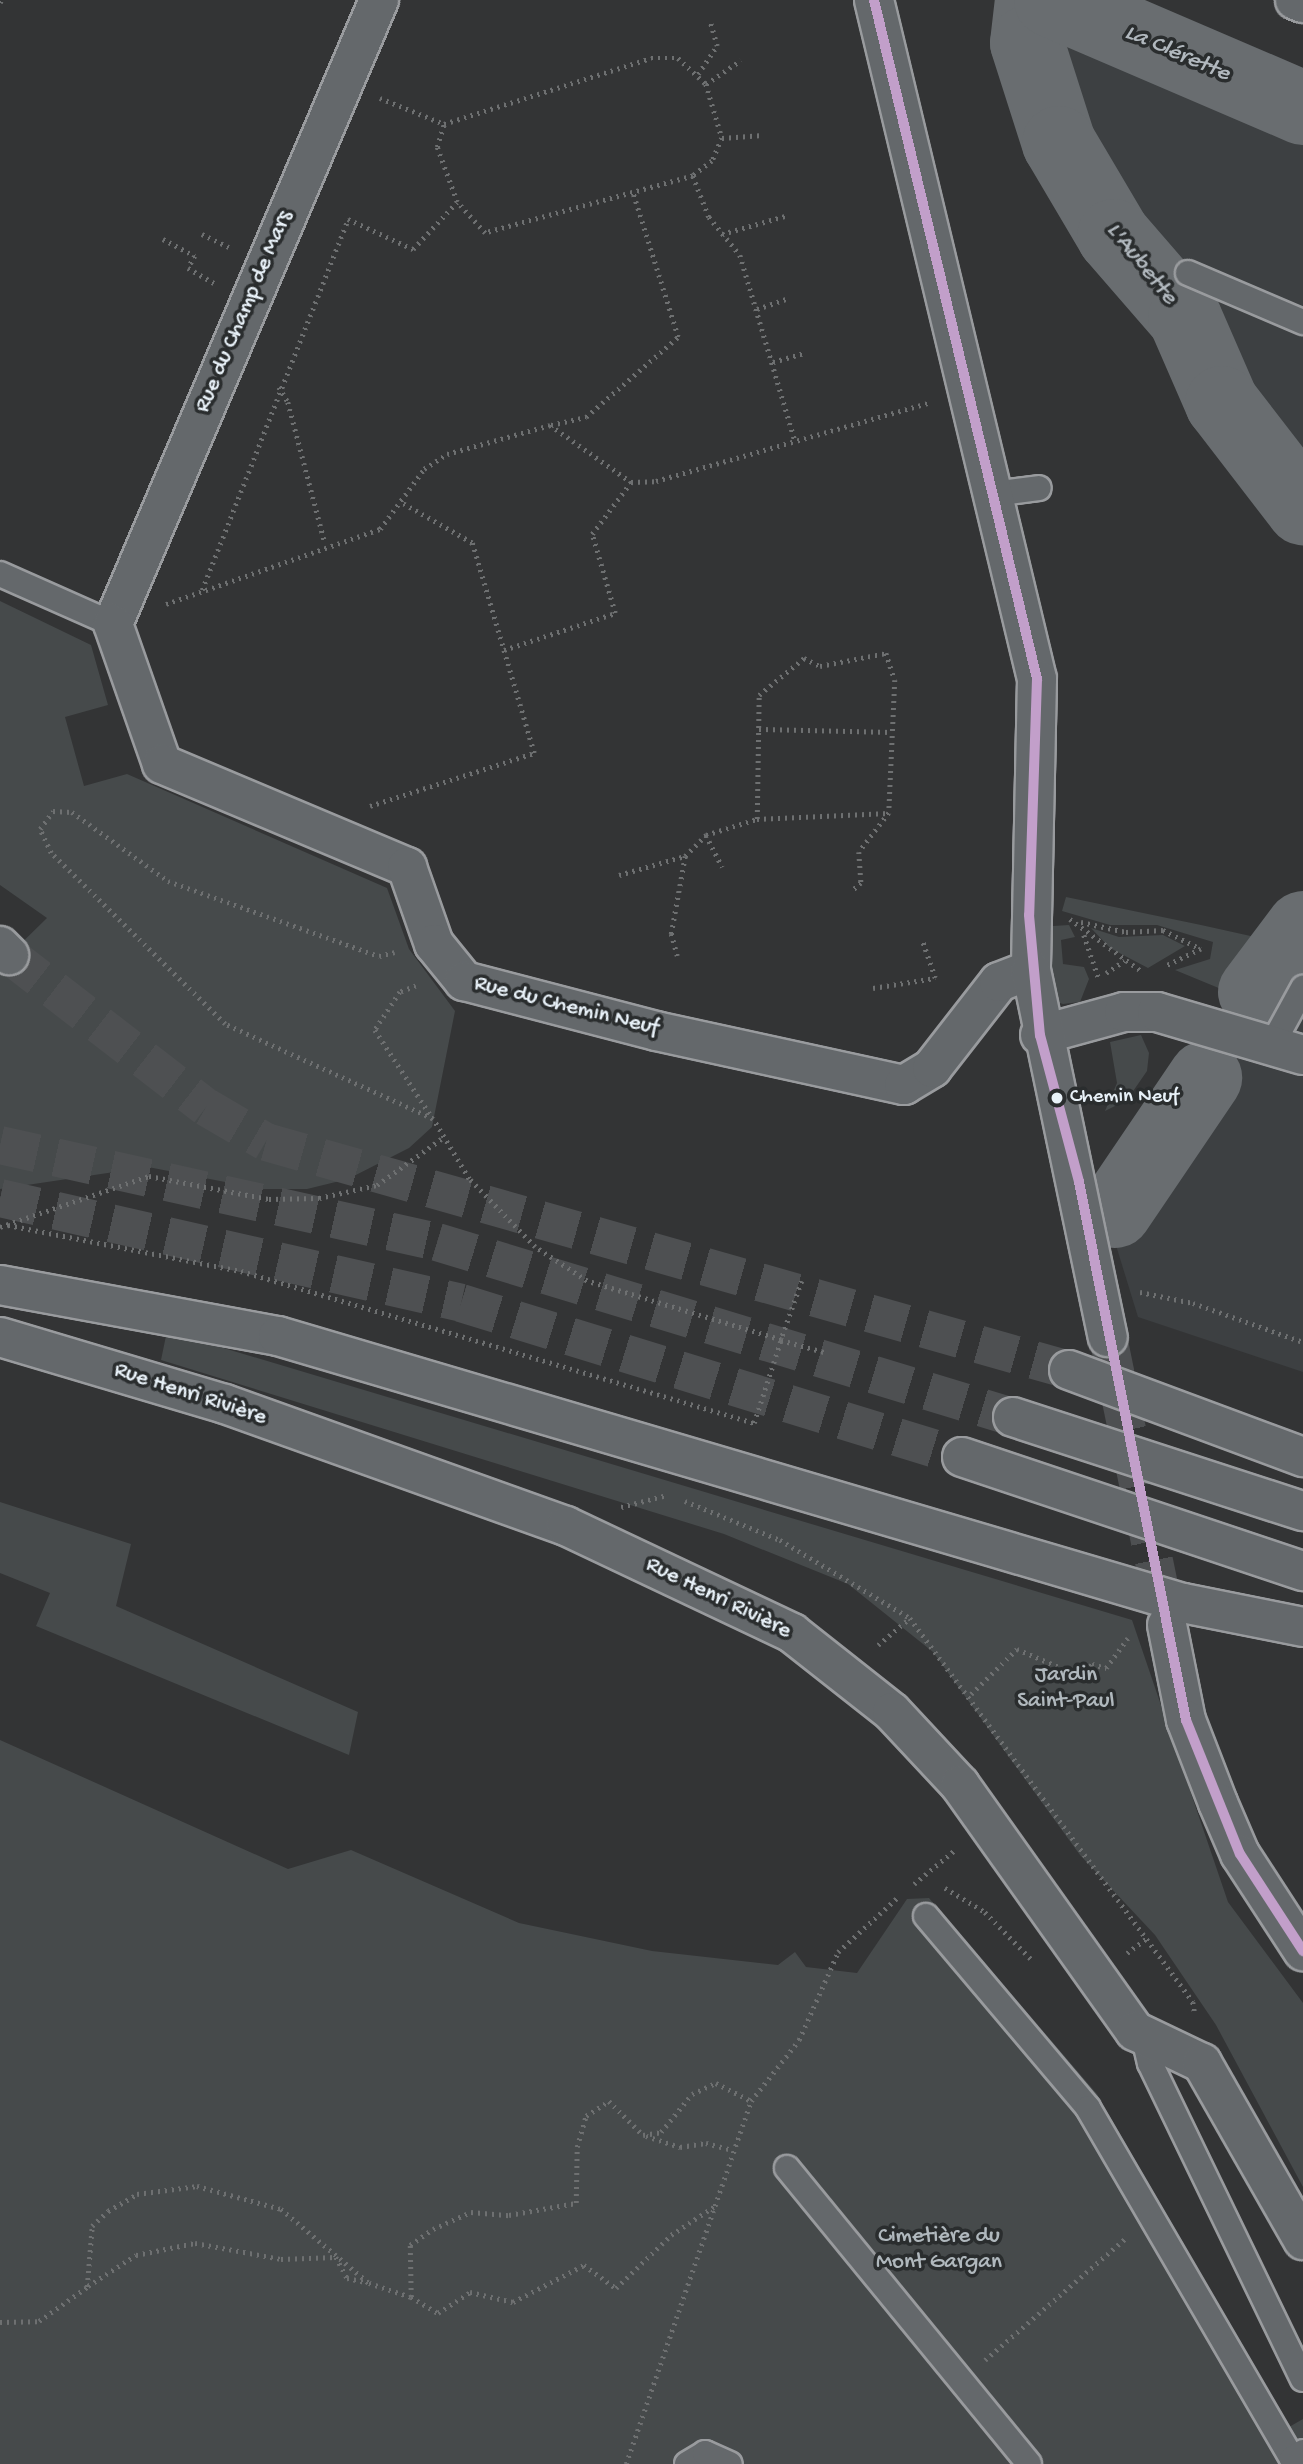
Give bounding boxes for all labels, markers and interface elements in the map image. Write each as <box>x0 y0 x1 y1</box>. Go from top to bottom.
water label: La Clérette <box>1120 19 1234 89</box>
street label: Rue du Champ de Mars <box>190 207 300 417</box>
water label: L'Aubette <box>1099 217 1183 311</box>
street label: Rue du Chemin Neuf <box>471 971 661 1043</box>
place label: Chemin Neuf <box>1070 1085 1179 1111</box>
marker: Chemin Neuf <box>1050 1091 1064 1105</box>
street label: Rue Henri Rivière <box>110 1357 270 1433</box>
street label: Rue Henri Rivière <box>641 1552 795 1646</box>
park label: Jardin Saint-Paul <box>1017 1662 1115 1716</box>
park label: Cimetière du Mont Gargan <box>876 2223 1002 2277</box>

